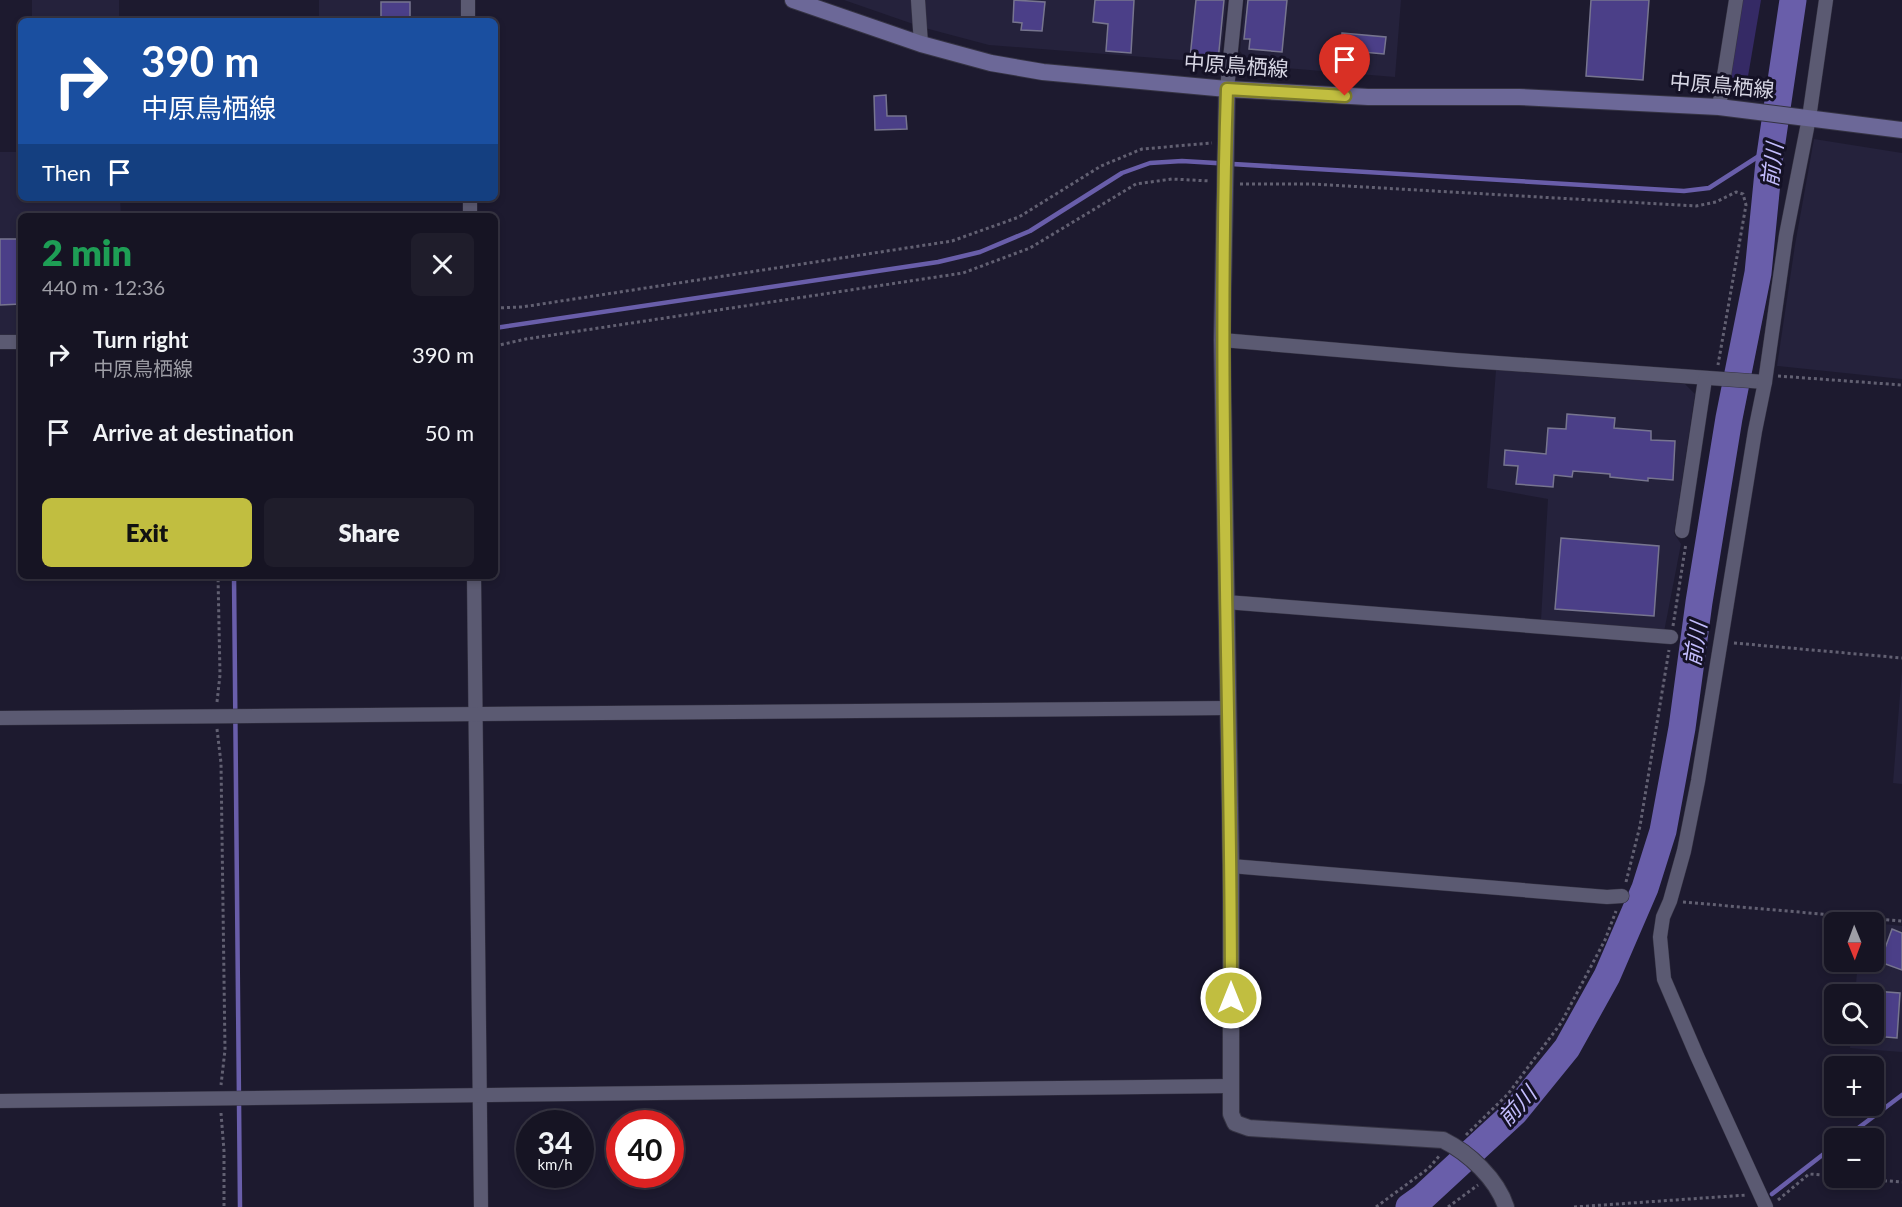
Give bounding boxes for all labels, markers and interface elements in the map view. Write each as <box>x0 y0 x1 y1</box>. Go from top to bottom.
pin <box>1319 34 1370 96</box>
text: 390 m <box>141 36 259 86</box>
icon: right <box>42 42 120 120</box>
icon: arrive <box>1328 43 1361 76</box>
street label: 中原鳥栖線 <box>1183 48 1289 81</box>
street label: 中原鳥栖線 <box>1669 67 1776 102</box>
text: 中原鳥栖線 <box>141 91 276 124</box>
water label: 前川 <box>1755 139 1788 188</box>
icon: arrive <box>103 156 136 189</box>
text: Then <box>42 159 91 186</box>
text: 2 min <box>42 230 132 274</box>
button: close <box>411 233 474 296</box>
text: 440 m · 12:36 <box>42 275 165 299</box>
text: Turn right <box>93 326 188 353</box>
icon: right <box>42 338 75 371</box>
text: 390 m <box>412 341 474 368</box>
text: 中原鳥栖線 <box>93 356 193 380</box>
icon: arrive <box>42 416 75 449</box>
text: Arrive at destination <box>93 419 294 446</box>
text: 50 m <box>425 419 474 446</box>
button: Exit <box>42 498 252 567</box>
button: Share <box>264 498 474 567</box>
water label: 前川 <box>1678 618 1712 668</box>
north arrow <box>1824 912 1884 972</box>
map controls <box>1824 912 1884 1188</box>
position arrow <box>1199 966 1263 1030</box>
button: search <box>1824 984 1884 1044</box>
button: + <box>1824 1056 1884 1116</box>
water label: 前川 <box>1492 1079 1543 1131</box>
speed limit sign: 40 <box>606 1110 684 1188</box>
text: 34 <box>538 1124 572 1160</box>
button: − <box>1824 1128 1884 1188</box>
text: km/h <box>537 1155 573 1173</box>

